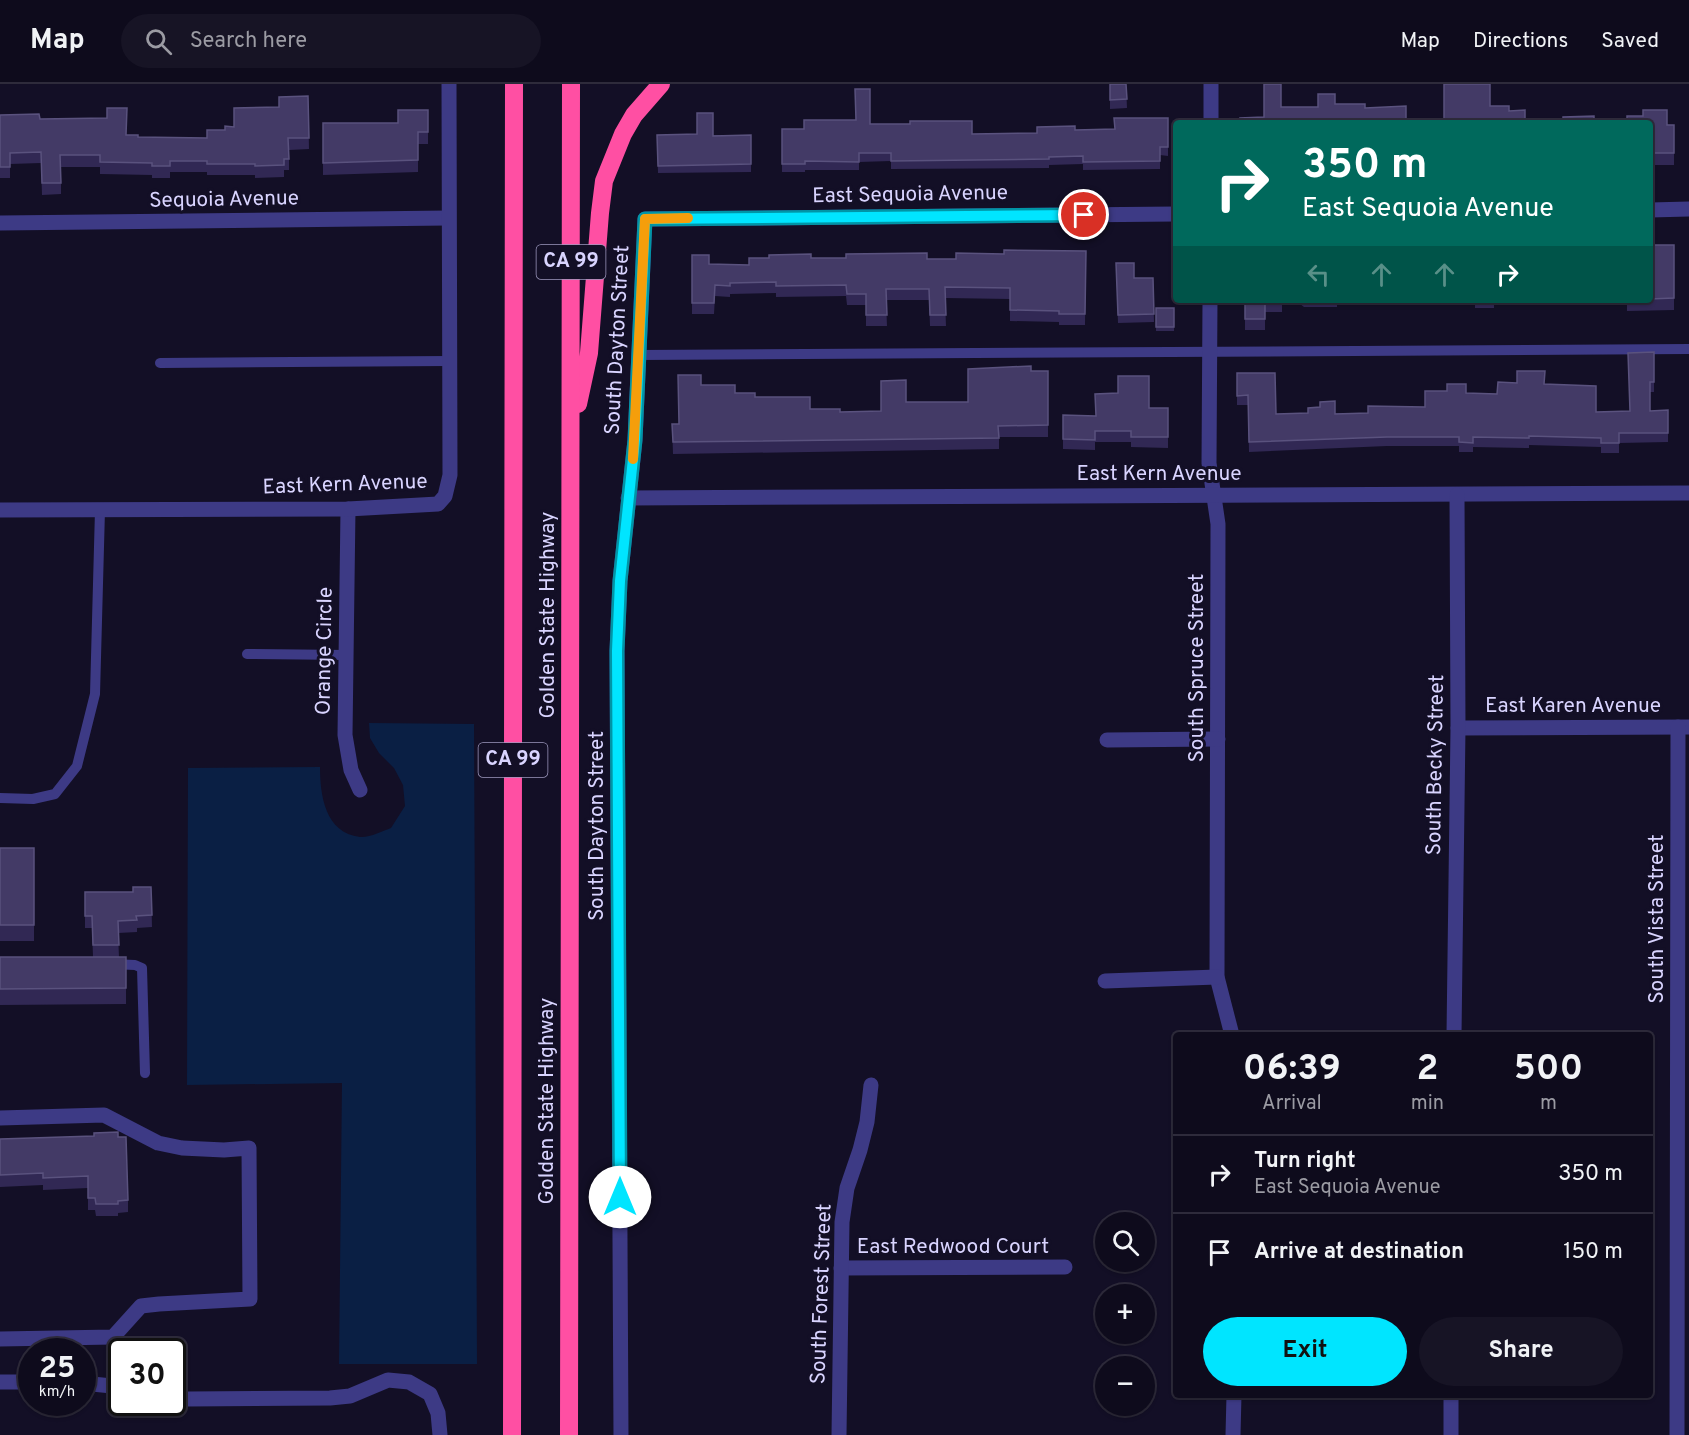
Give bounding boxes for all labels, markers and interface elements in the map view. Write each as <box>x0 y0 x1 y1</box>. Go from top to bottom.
search box <box>121 14 541 68</box>
text: Map <box>30 23 85 59</box>
icon: search <box>142 25 175 58</box>
text: Search here <box>190 28 307 55</box>
text: Map <box>1400 28 1440 55</box>
text: Directions <box>1473 28 1568 55</box>
text: Saved <box>1601 28 1659 55</box>
text: 350 m <box>1302 140 1428 193</box>
icon: right <box>1203 144 1281 222</box>
street label: East Sequoia Avenue <box>812 180 1008 210</box>
street label: Sequoia Avenue <box>149 185 299 215</box>
pin <box>1058 189 1109 240</box>
text: East Sequoia Avenue <box>1302 192 1554 226</box>
icon: arrive <box>1067 198 1100 231</box>
street label: South Dayton Street <box>600 244 636 436</box>
road number: CA 99 <box>536 245 606 279</box>
icon: left <box>1302 258 1335 291</box>
icon: ahead <box>1365 258 1398 291</box>
icon: ahead <box>1428 258 1461 291</box>
icon: right <box>1491 258 1524 291</box>
street label: East Kern Avenue <box>1076 461 1242 488</box>
street label: East Kern Avenue <box>262 469 428 501</box>
street label: Golden State Highway <box>535 512 562 718</box>
street label: South Spruce Street <box>1184 574 1211 762</box>
street label: Orange Circle <box>310 587 340 715</box>
street label: South Becky Street <box>1421 674 1451 856</box>
street label: East Karen Avenue <box>1485 693 1661 720</box>
street label: South Dayton Street <box>584 731 611 921</box>
road number: CA 99 <box>478 743 548 777</box>
street label: South Vista Street <box>1644 834 1671 1004</box>
street label: Golden State Highway <box>534 998 561 1204</box>
text: 06:39 <box>1243 1047 1341 1093</box>
text: 2 <box>1416 1047 1438 1093</box>
text: 500 <box>1514 1047 1583 1093</box>
text: Arrival <box>1262 1091 1322 1117</box>
text: min <box>1411 1091 1444 1117</box>
text: m <box>1540 1091 1557 1117</box>
text: Turn right <box>1254 1148 1356 1175</box>
icon: right <box>1203 1158 1236 1191</box>
text: 350 m <box>1558 1161 1623 1188</box>
position arrow <box>588 1165 652 1229</box>
text: East Sequoia Avenue <box>1254 1175 1441 1201</box>
street label: South Forest Street <box>805 1203 839 1385</box>
map controls <box>1095 1212 1155 1416</box>
button: search <box>1095 1212 1155 1272</box>
street label: East Redwood Court <box>857 1234 1049 1261</box>
icon: arrive <box>1203 1236 1236 1269</box>
text: Arrive at destination <box>1254 1239 1464 1266</box>
text: 150 m <box>1563 1239 1623 1266</box>
button: + <box>1095 1284 1155 1344</box>
button: Exit <box>1203 1317 1407 1386</box>
button: Share <box>1419 1317 1623 1386</box>
speed limit sign: 30 <box>108 1338 186 1416</box>
text: 25 <box>39 1351 75 1388</box>
button: − <box>1095 1356 1155 1416</box>
text: km/h <box>39 1383 75 1402</box>

